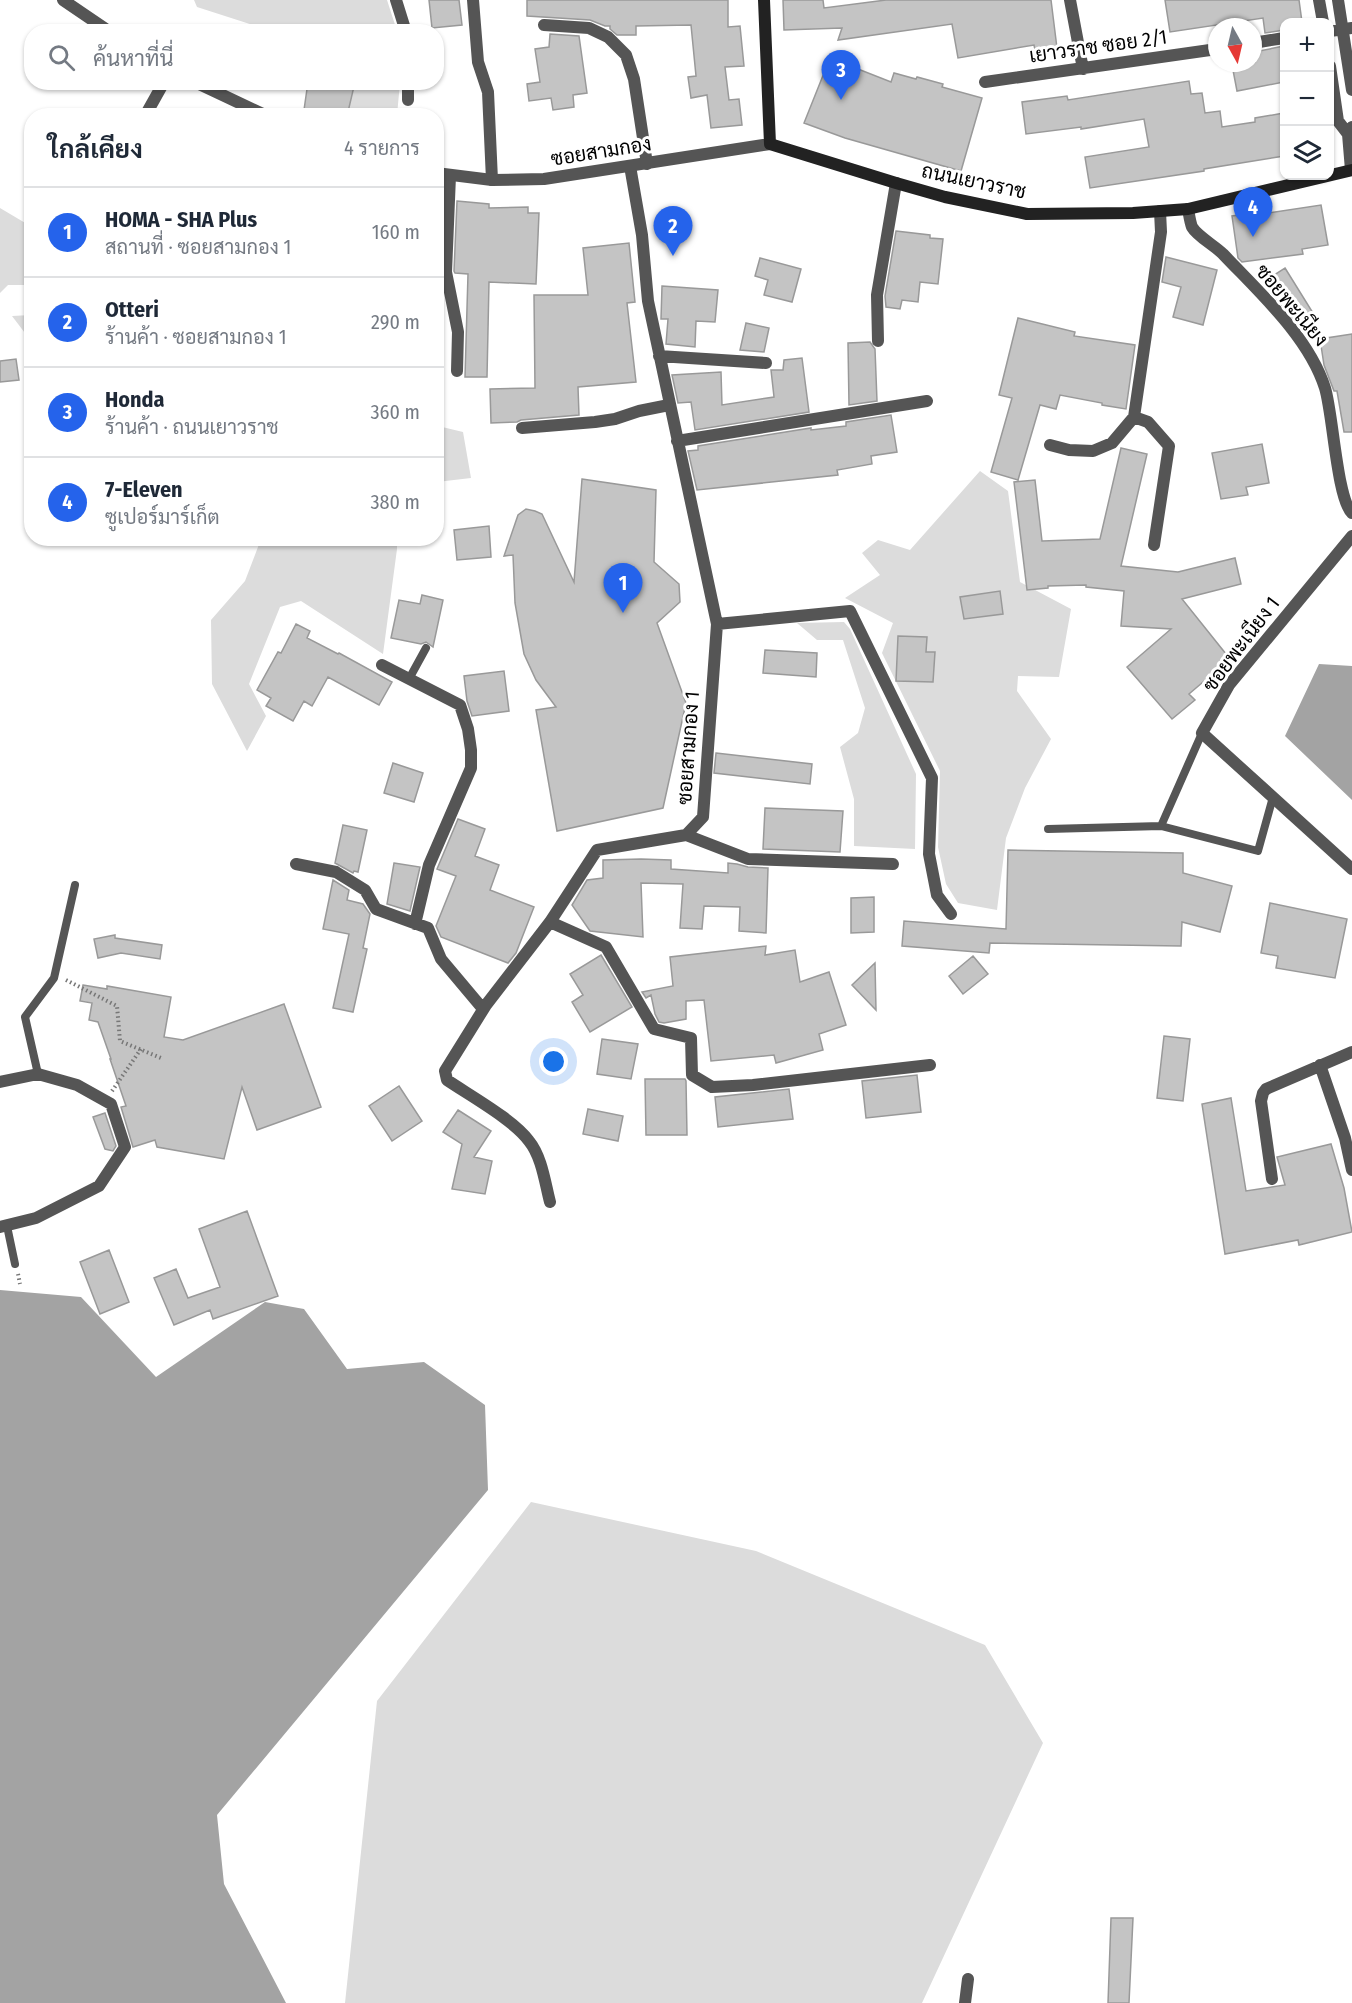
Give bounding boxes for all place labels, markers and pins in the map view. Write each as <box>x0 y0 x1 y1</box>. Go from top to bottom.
pin: 3 <box>822 51 860 100</box>
pin: 4 <box>1234 188 1272 237</box>
pin: 2 <box>654 206 692 256</box>
pin: 1 <box>604 564 642 613</box>

